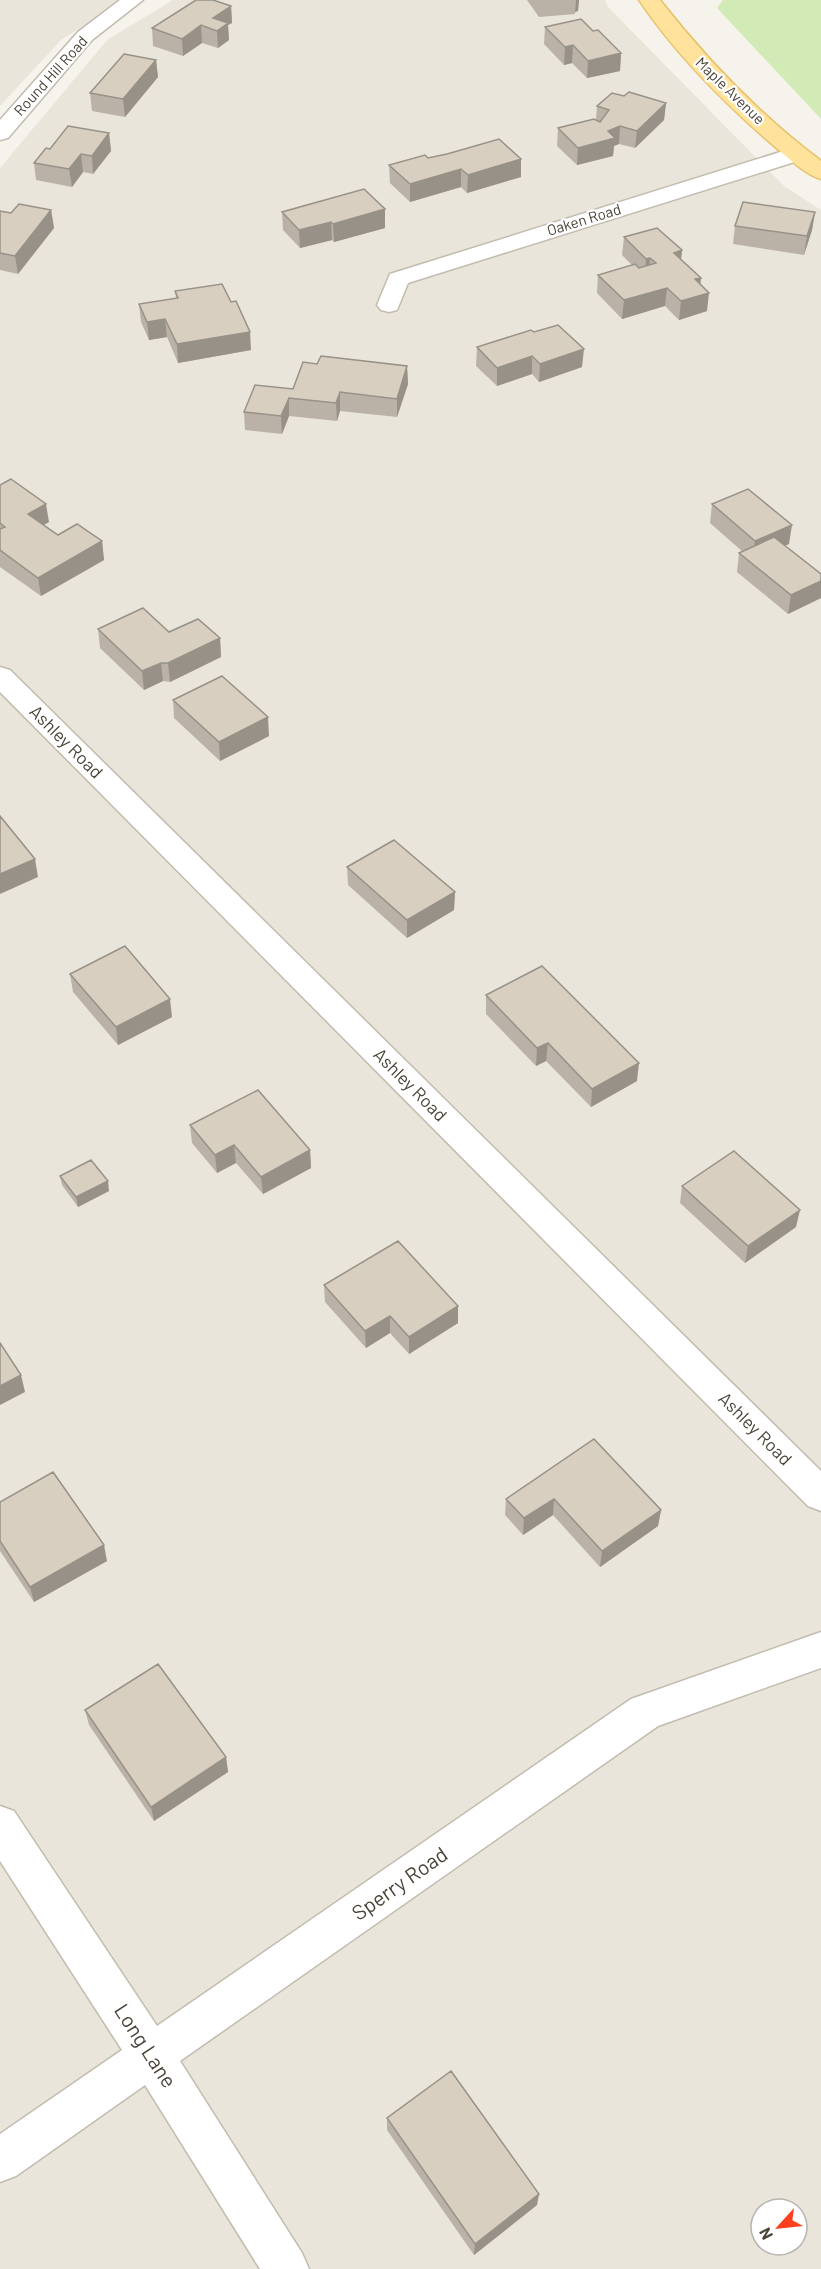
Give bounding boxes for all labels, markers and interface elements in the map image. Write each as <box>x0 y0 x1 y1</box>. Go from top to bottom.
street label: Round Hill Road <box>10 32 91 119</box>
street label: Maple Avenue <box>693 53 769 128</box>
street label: Oaken Road <box>545 199 623 239</box>
street label: Ashley Road <box>26 700 108 782</box>
street label: Ashley Road <box>370 1043 452 1125</box>
street label: Ashley Road <box>715 1387 797 1469</box>
street label: Sperry Road <box>346 1841 452 1925</box>
street label: Long Lane <box>110 1998 183 2092</box>
north arrow <box>749 2197 809 2257</box>
text: N <box>754 2225 776 2243</box>

